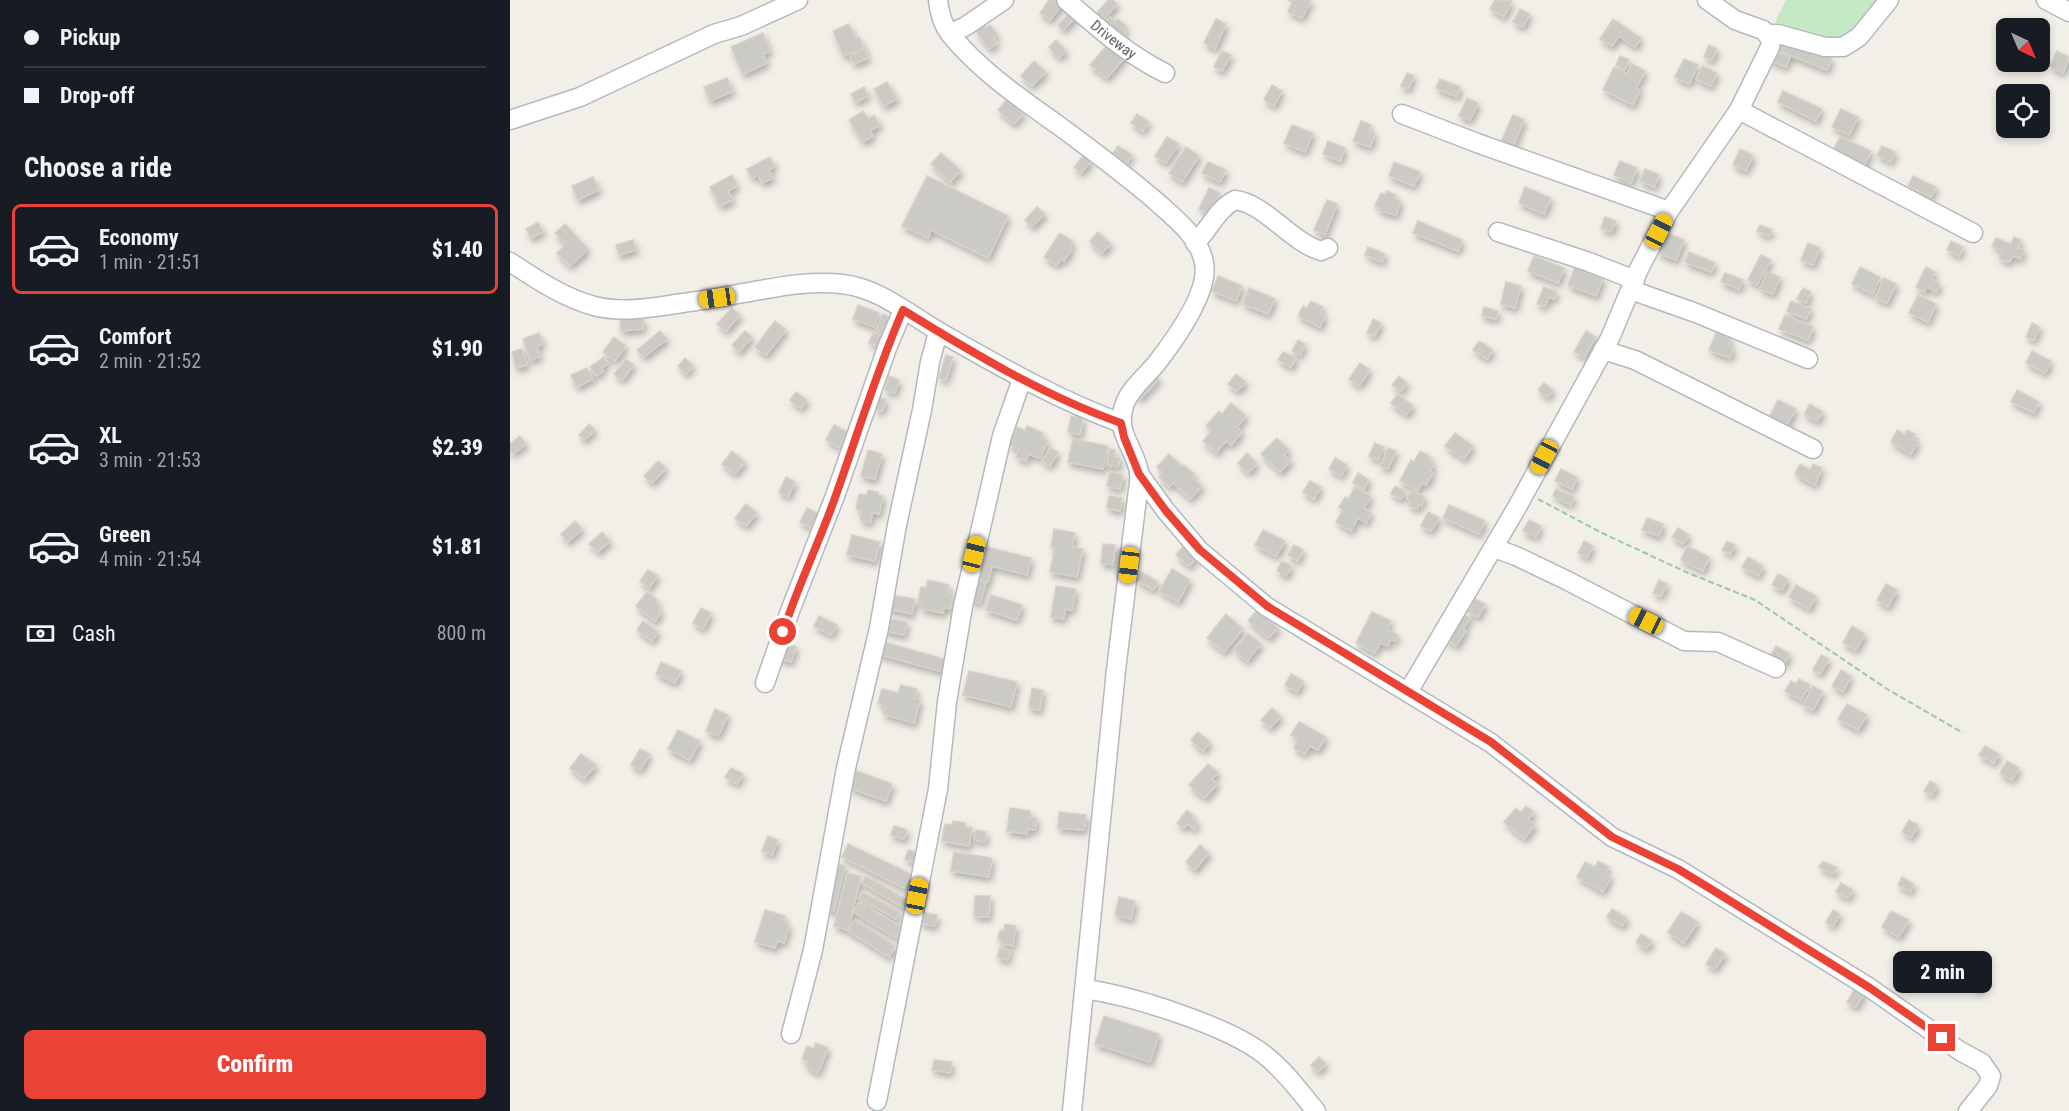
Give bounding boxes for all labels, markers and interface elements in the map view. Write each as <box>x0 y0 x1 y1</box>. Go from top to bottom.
street label: Driveway <box>1087 16 1140 63</box>
north arrow <box>1996 18 2050 72</box>
map controls <box>1996 18 2050 138</box>
text: Pickup <box>60 25 120 50</box>
text: Drop-off <box>60 83 134 108</box>
button: locate <box>1996 84 2050 138</box>
text: Choose a ride <box>24 152 172 184</box>
car <box>1643 211 1675 251</box>
icon: car <box>27 222 81 276</box>
text: Economy <box>99 225 179 250</box>
text: $1.40 <box>432 237 483 262</box>
text: 1 min · 21:51 <box>99 250 201 274</box>
car <box>698 287 736 309</box>
icon: car <box>27 321 81 375</box>
text: Comfort <box>99 324 172 349</box>
text: $1.90 <box>432 336 483 361</box>
text: 2 min · 21:52 <box>99 349 201 373</box>
icon: car <box>27 420 81 474</box>
text: XL <box>99 423 122 448</box>
text: $2.39 <box>432 435 483 460</box>
car <box>1528 437 1560 477</box>
text: 3 min · 21:53 <box>99 448 201 472</box>
icon: car <box>27 519 81 573</box>
text: Green <box>99 522 151 547</box>
text: $1.81 <box>432 534 483 559</box>
car <box>961 534 987 574</box>
car <box>1118 546 1140 584</box>
text: 4 min · 21:54 <box>99 547 201 571</box>
car <box>1626 605 1666 637</box>
icon: cash <box>24 617 57 650</box>
route start <box>769 618 796 645</box>
text: Cash <box>72 621 116 646</box>
text: 800 m <box>437 621 486 645</box>
car <box>905 877 929 915</box>
callout: 2 min <box>1892 951 1992 993</box>
text: 2 min <box>1920 960 1965 984</box>
route end <box>1928 1024 1955 1051</box>
button: Confirm <box>24 1030 486 1099</box>

